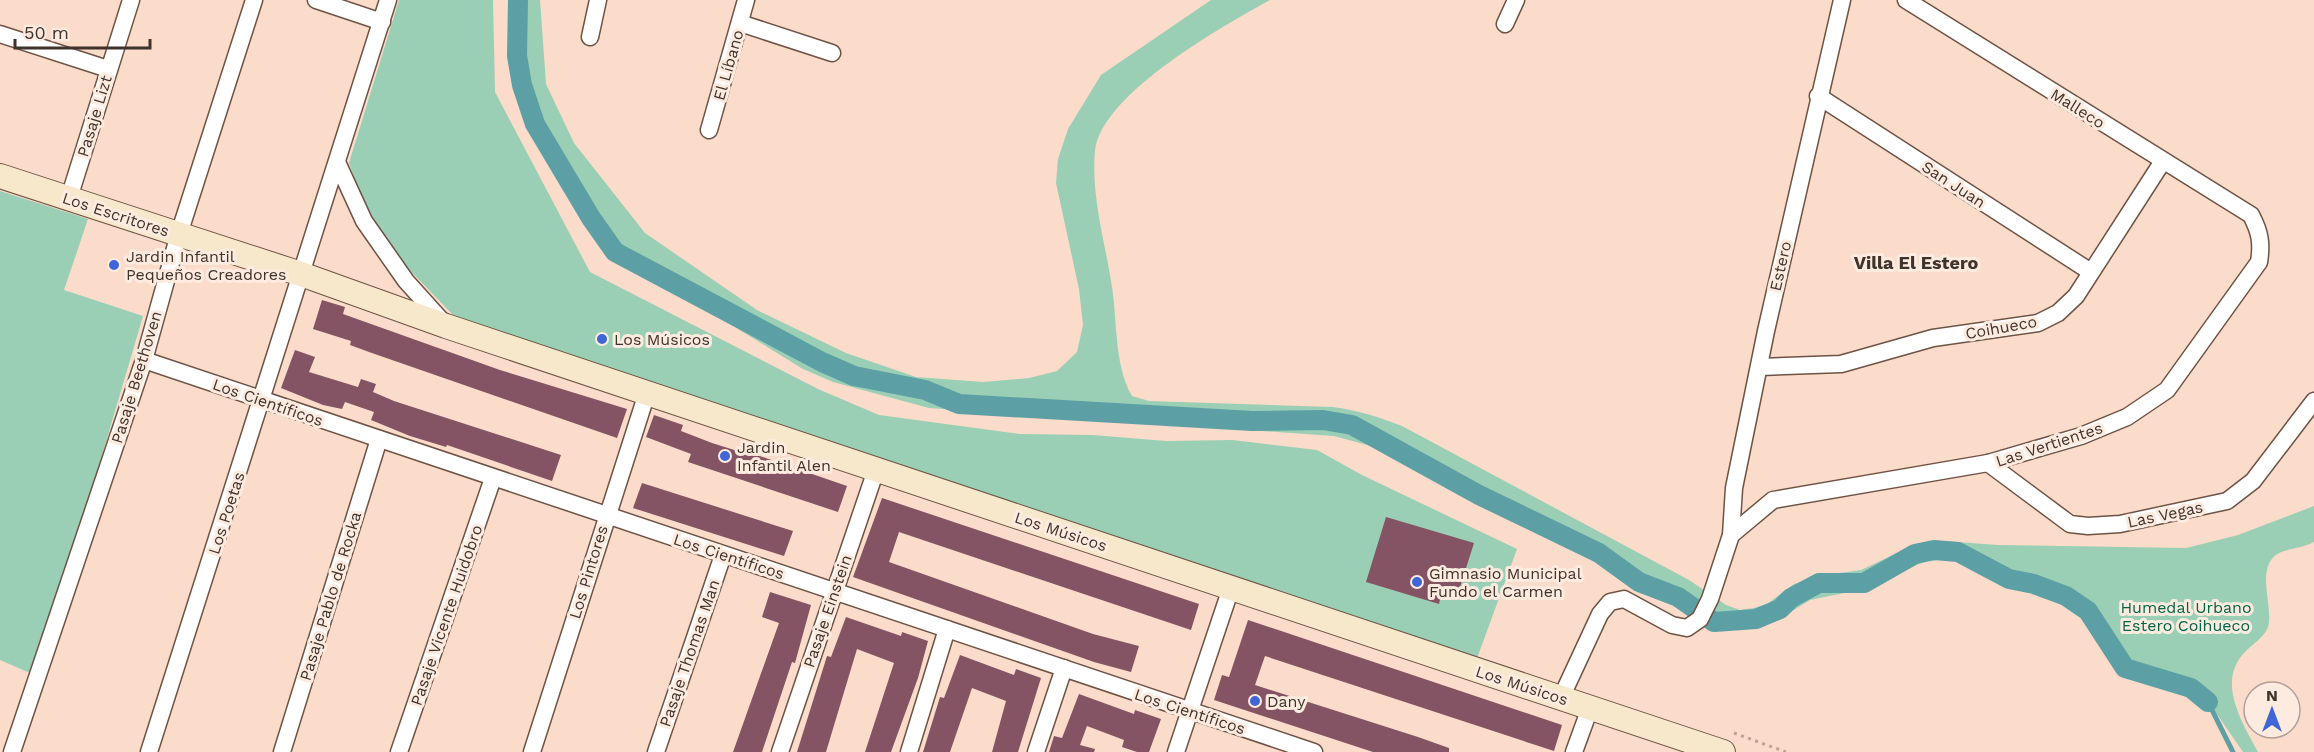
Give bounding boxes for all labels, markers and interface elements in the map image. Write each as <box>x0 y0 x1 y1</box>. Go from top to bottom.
scale bar <box>15 12 150 50</box>
text: 50 m <box>24 22 69 43</box>
street label: El Líbano <box>709 28 748 103</box>
street label: Pasaje Lizt <box>73 73 116 159</box>
street label: Malleco <box>2047 84 2108 132</box>
street label: San Juan <box>1918 157 1989 212</box>
street label: Los Escritores <box>60 188 172 241</box>
street label: Estero <box>1766 239 1795 293</box>
place label: Jardin Infantil Pequeños Creadores <box>126 247 286 284</box>
district label: Villa El Estero <box>1854 252 1979 273</box>
marker: Jardin Infantil Pequeños Creadores <box>107 258 121 272</box>
street label: Pasaje Beethoven <box>107 309 166 446</box>
street label: Coihueco <box>1964 312 2038 343</box>
place label: Los Músicos <box>614 330 710 349</box>
marker: Los Músicos <box>595 332 609 346</box>
street label: Los Científicos <box>210 375 326 430</box>
street label: Las Vertientes <box>1993 418 2105 471</box>
place label: Jardin Infantil Alen <box>737 438 831 475</box>
marker: Jardin Infantil Alen <box>718 449 732 463</box>
street label: Los Poetas <box>204 470 249 557</box>
street label: Las Vegas <box>2126 497 2205 532</box>
street label: Los Músicos <box>1012 508 1109 555</box>
street label: Pasaje Pablo de Rocka <box>296 509 365 683</box>
street label: Pasaje Vicente Huidobro <box>407 522 486 708</box>
street label: Los Pintores <box>565 523 612 621</box>
street label: Los Científicos <box>671 530 787 583</box>
street label: Pasaje Einstein <box>799 552 856 670</box>
place label: Gimnasio Municipal Fundo el Carmen <box>1429 564 1582 601</box>
marker: Gimnasio Municipal Fundo el Carmen <box>1410 575 1424 589</box>
street label: Pasaje Thomas Man <box>655 577 724 729</box>
park label: Humedal Urbano Estero Coihueco <box>2120 598 2252 635</box>
street label: Los Músicos <box>1473 662 1570 709</box>
north arrow <box>2242 680 2302 740</box>
street label: Los Científicos <box>1132 685 1248 738</box>
text: N <box>2266 686 2278 705</box>
place label: Dany <box>1267 692 1306 711</box>
marker: Dany <box>1248 694 1262 708</box>

